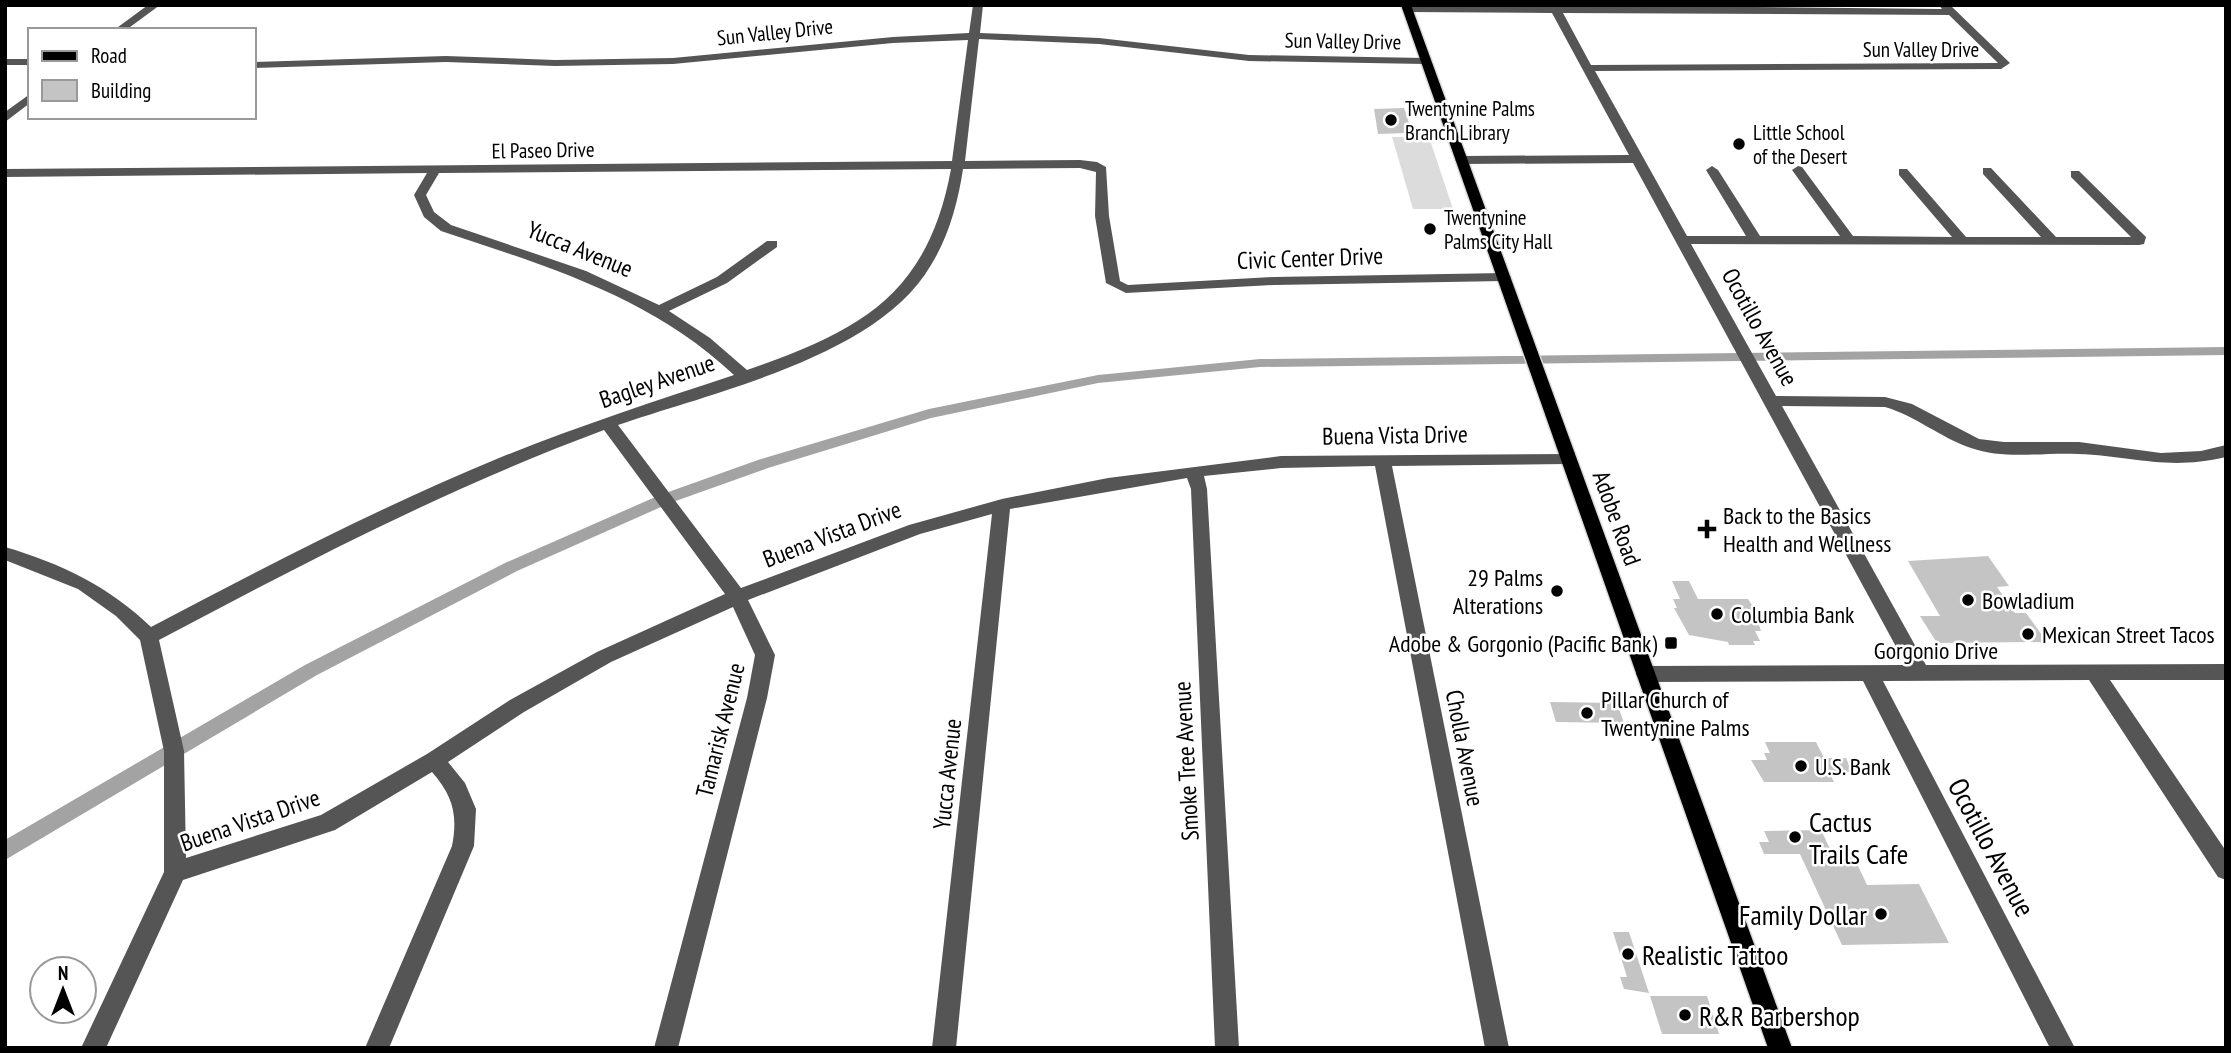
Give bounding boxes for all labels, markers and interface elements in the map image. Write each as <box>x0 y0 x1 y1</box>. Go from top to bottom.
street label: Sun Valley Drive <box>716 12 834 52</box>
street label: Sun Valley Drive <box>1285 26 1401 56</box>
legend <box>28 28 256 119</box>
street label: Sun Valley Drive <box>1863 36 1979 63</box>
text: Road <box>91 42 127 69</box>
text: Building <box>91 77 151 104</box>
place label: Twentynine Palms Branch Library <box>1405 95 1535 146</box>
marker: Twentynine Palms Branch Library <box>1383 112 1399 128</box>
place label: Little School of the Desert <box>1753 119 1848 170</box>
street label: El Paseo Drive <box>491 136 595 164</box>
marker: Little School of the Desert <box>1731 136 1747 152</box>
place label: Twentynine Palms City Hall <box>1444 204 1553 255</box>
street label: Yucca Avenue <box>523 214 637 284</box>
marker: Twentynine Palms City Hall <box>1422 221 1438 237</box>
street label: Civic Center Drive <box>1236 240 1384 276</box>
street label: Ocotillo Avenue <box>1715 263 1805 391</box>
street label: Bagley Avenue <box>595 347 719 415</box>
street label: Buena Vista Drive <box>1322 418 1468 452</box>
street label: Adobe Road <box>1586 466 1648 570</box>
street label: Buena Vista Drive <box>758 493 906 575</box>
place label: Back to the Basics Health and Wellness <box>1723 500 1891 559</box>
marker: Back to the Basics Health and Wellness <box>1697 519 1717 539</box>
place label: 29 Palms Alterations <box>1453 562 1543 621</box>
marker: 29 Palms Alterations <box>1549 583 1565 599</box>
place label: Bowladium <box>1982 585 2074 616</box>
marker: Bowladium <box>1960 592 1976 608</box>
place label: Columbia Bank <box>1731 599 1855 630</box>
marker: Columbia Bank <box>1709 606 1725 622</box>
place label: Mexican Street Tacos <box>2042 619 2215 650</box>
marker: Mexican Street Tacos <box>2020 626 2036 642</box>
place label: Adobe & Gorgonio (Pacific Bank) <box>1389 628 1657 659</box>
marker: Adobe & Gorgonio (Pacific Bank) <box>1663 635 1679 651</box>
street label: Gorgonio Drive <box>1874 635 1998 666</box>
street label: Tamarisk Avenue <box>688 660 752 800</box>
street label: Smoke Tree Avenue <box>1166 680 1206 842</box>
place label: Pillar Church of Twentynine Palms <box>1601 684 1750 743</box>
street label: Cholla Avenue <box>1439 687 1491 809</box>
marker: Pillar Church of Twentynine Palms <box>1579 705 1595 721</box>
street label: Yucca Avenue <box>926 717 968 831</box>
place label: U.S. Bank <box>1815 751 1891 782</box>
marker: U.S. Bank <box>1793 758 1809 774</box>
street label: Ocotillo Avenue <box>1940 771 2044 923</box>
street label: Buena Vista Drive <box>176 782 324 858</box>
place label: Cactus Trails Cafe <box>1809 803 1908 872</box>
marker: Cactus Trails Cafe <box>1787 829 1803 845</box>
place label: Family Dollar <box>1739 896 1867 933</box>
marker: Family Dollar <box>1873 906 1889 922</box>
place label: Realistic Tattoo <box>1642 936 1788 973</box>
marker: Realistic Tattoo <box>1620 946 1636 962</box>
north arrow <box>28 955 98 1025</box>
text: N <box>58 961 68 985</box>
place label: R&R Barbershop <box>1699 997 1860 1034</box>
marker: R&R Barbershop <box>1677 1007 1693 1023</box>

